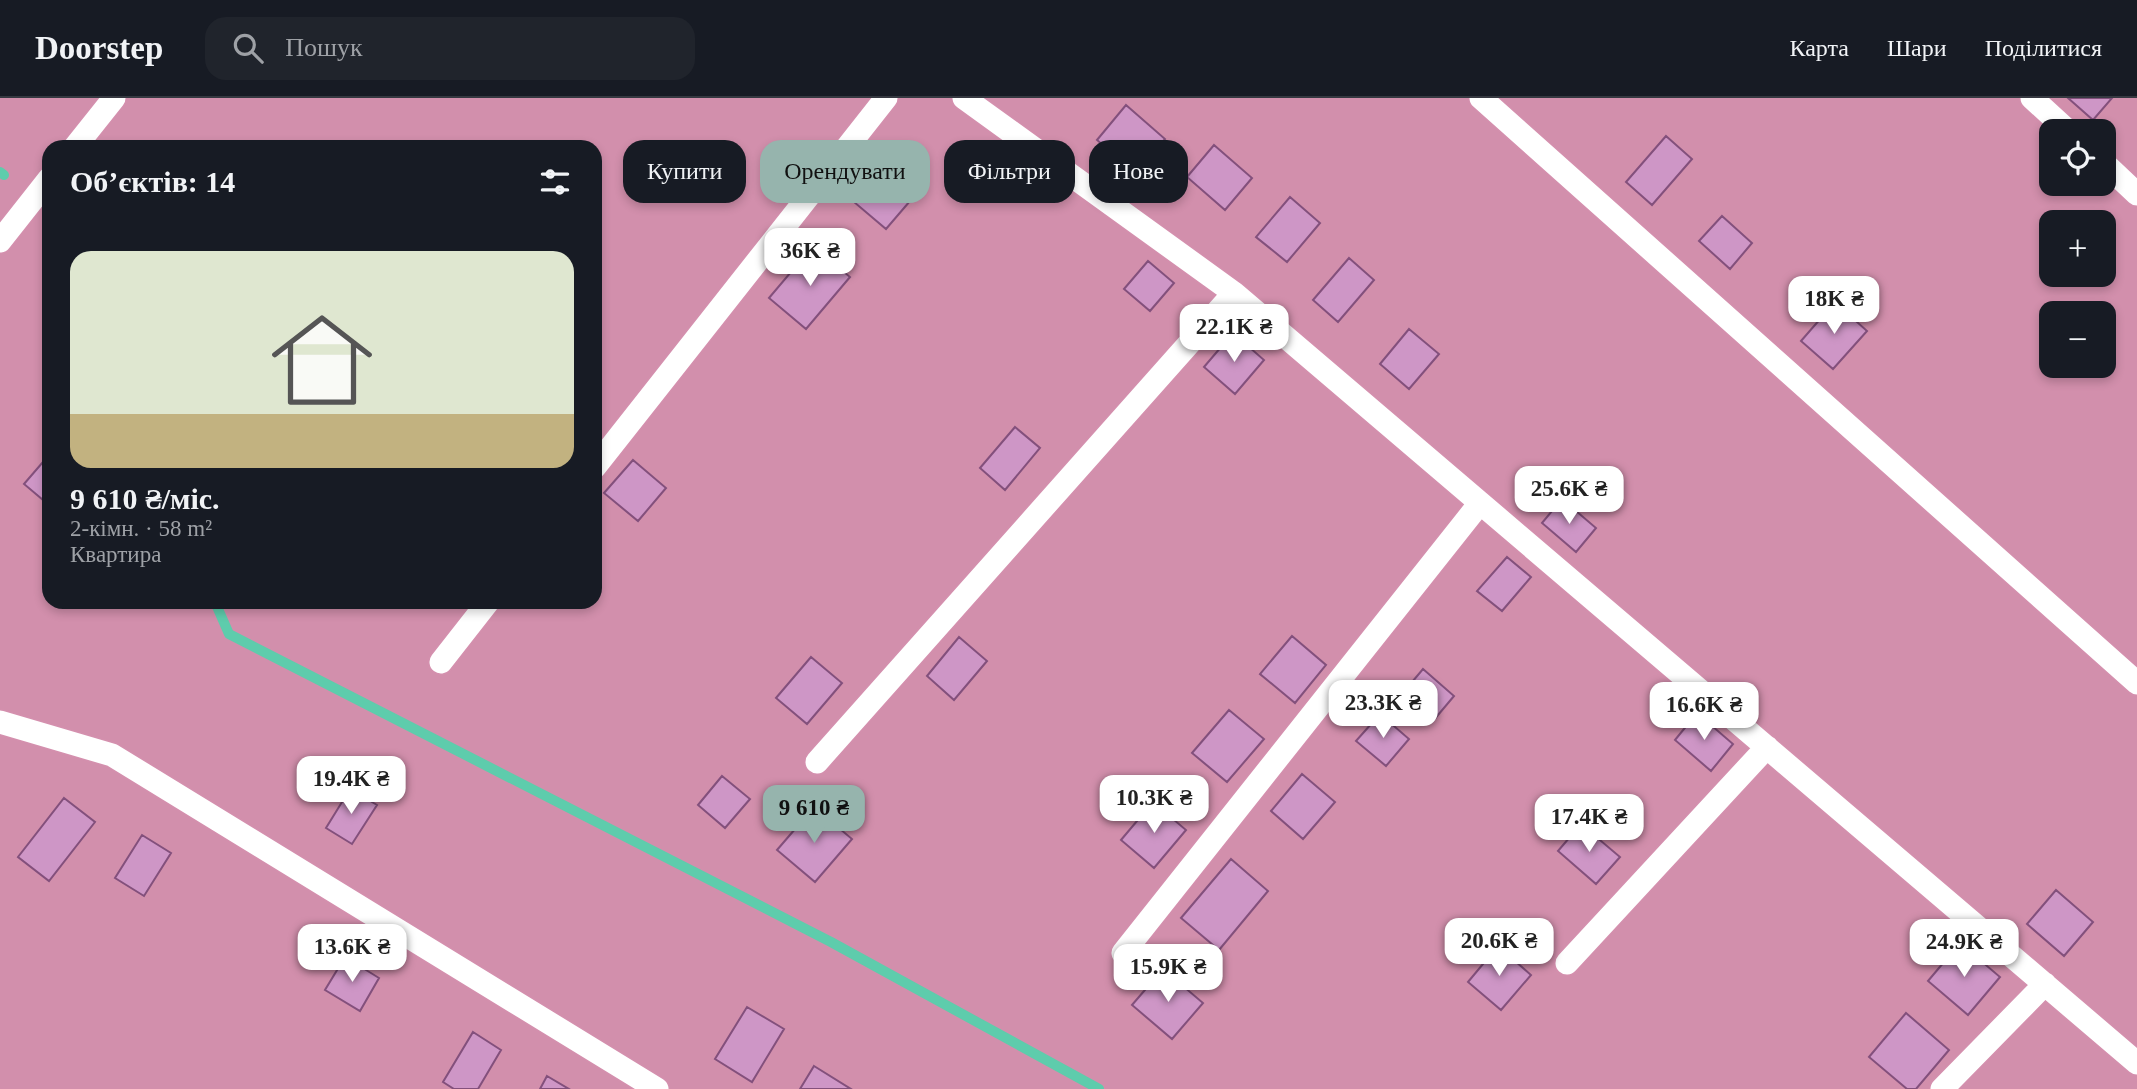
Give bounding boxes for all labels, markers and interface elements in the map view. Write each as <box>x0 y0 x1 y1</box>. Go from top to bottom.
search box <box>205 17 695 80</box>
icon: search <box>229 29 267 67</box>
text: Doorstep <box>35 30 163 66</box>
text: Пошук <box>285 33 363 62</box>
text: Карта <box>1789 35 1849 61</box>
text: Шари <box>1887 35 1947 61</box>
text: Поділитися <box>1985 35 2102 61</box>
map controls <box>2039 119 2116 378</box>
button: locate <box>2039 119 2116 196</box>
chip: Купити <box>623 140 746 203</box>
chip: Орендувати <box>760 140 930 203</box>
chip: Фільтри <box>944 140 1075 203</box>
chip: Нове <box>1089 140 1188 203</box>
icon: filters <box>536 163 574 201</box>
text: Об’єктів: 14 <box>70 165 235 198</box>
button: + <box>2039 210 2116 287</box>
pin: 36K ₴ <box>761 228 859 288</box>
text: 36K ₴ <box>780 238 840 263</box>
pin: 18K ₴ <box>1785 276 1883 336</box>
text: 18K ₴ <box>1804 286 1864 311</box>
icon: home <box>259 297 385 423</box>
button: − <box>2039 301 2116 378</box>
pin: 22.1K ₴ <box>1169 304 1299 364</box>
text: 22.1K ₴ <box>1196 314 1272 339</box>
pin: 25.6K ₴ <box>1504 466 1634 526</box>
text: 25.6K ₴ <box>1531 476 1607 501</box>
text: 9 610 ₴/міс. <box>70 482 220 515</box>
text: 2-кімн. · 58 m² <box>70 516 212 541</box>
text: Квартира <box>70 542 161 567</box>
pin: 23.3K ₴ <box>1318 680 1448 740</box>
pin: 16.6K ₴ <box>1639 682 1769 742</box>
text: 23.3K ₴ <box>1345 690 1421 715</box>
text: 16.6K ₴ <box>1666 692 1742 717</box>
pin: 19.4K ₴ <box>286 756 416 816</box>
text: 19.4K ₴ <box>313 766 389 791</box>
pin: 10.3K ₴ <box>1089 776 1219 835</box>
text: 10.3K ₴ <box>1116 785 1192 810</box>
pin: 9 610 ₴ <box>749 786 879 845</box>
pin: 17.4K ₴ <box>1524 794 1654 854</box>
text: 9 610 ₴ <box>779 795 849 820</box>
text: 17.4K ₴ <box>1551 804 1627 829</box>
pin: 20.6K ₴ <box>1434 918 1564 978</box>
pin: 24.9K ₴ <box>1899 920 2029 979</box>
pin: 13.6K ₴ <box>287 924 417 984</box>
text: 20.6K ₴ <box>1461 928 1537 953</box>
text: 24.9K ₴ <box>1926 929 2002 954</box>
text: 13.6K ₴ <box>314 934 390 959</box>
pin: 15.9K ₴ <box>1103 944 1233 1004</box>
text: 15.9K ₴ <box>1130 954 1206 979</box>

